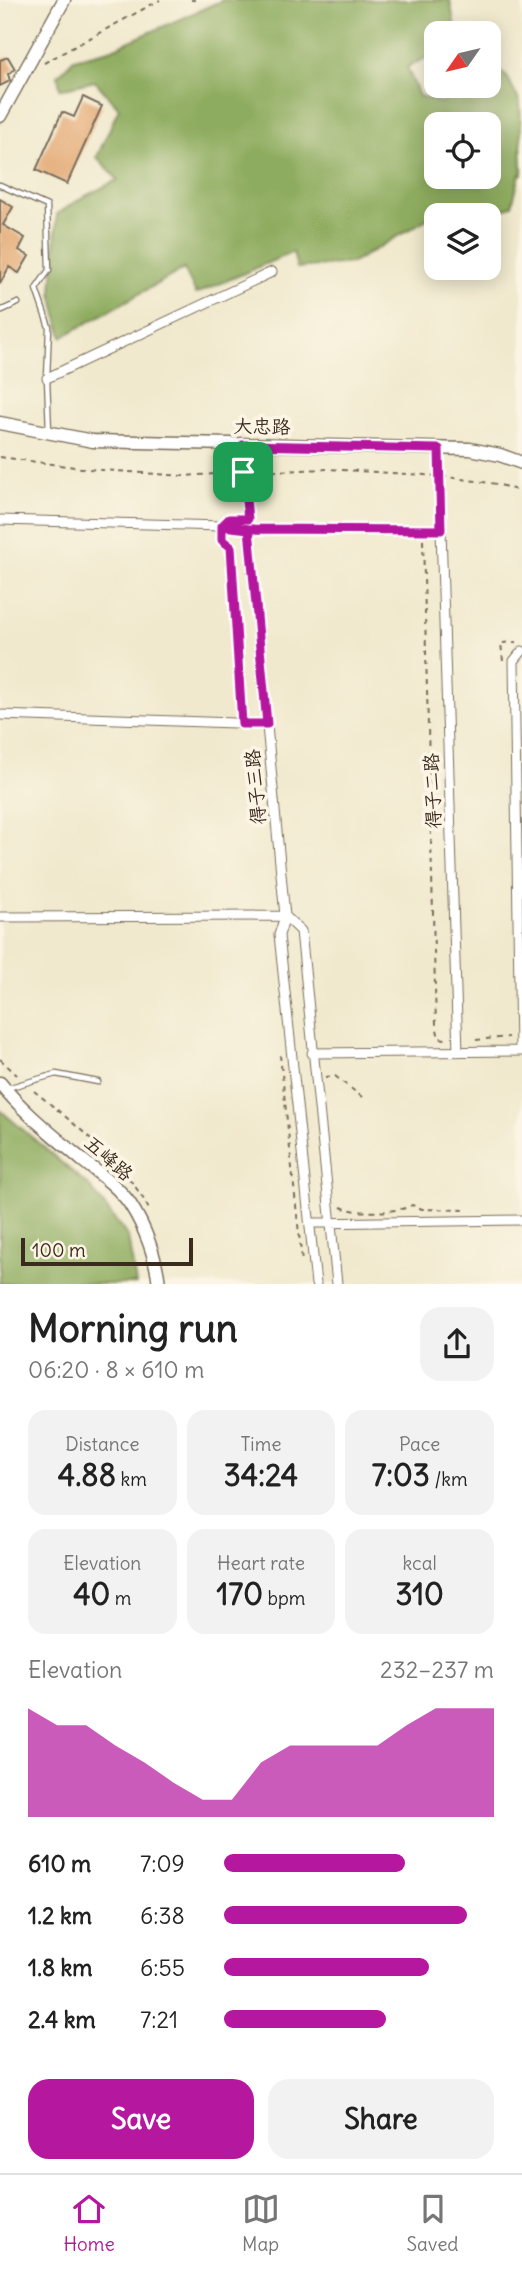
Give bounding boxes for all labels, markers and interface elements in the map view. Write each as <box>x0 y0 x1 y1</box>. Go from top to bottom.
north arrow <box>424 21 500 98</box>
map controls <box>424 21 501 280</box>
button: locate <box>424 112 501 189</box>
button: layers <box>424 203 501 280</box>
street label: 大忠路 <box>233 414 291 438</box>
pin <box>213 442 273 502</box>
icon: arrive <box>224 453 262 491</box>
street label: 得子三路 <box>240 748 270 826</box>
street label: 得子二路 <box>419 753 445 829</box>
street label: 五峰路 <box>80 1130 138 1186</box>
scale bar <box>21 1235 192 1267</box>
text: 100 m <box>32 1238 86 1262</box>
text: Morning run <box>28 1305 238 1352</box>
button: share <box>420 1307 494 1381</box>
text: 06:20 · 8 × 610 m <box>28 1355 204 1384</box>
text: Distance <box>65 1432 139 1456</box>
text: Time <box>240 1432 282 1456</box>
text: Pace <box>399 1432 440 1456</box>
text: 4.88 <box>58 1456 116 1494</box>
text: 34:24 <box>224 1456 298 1494</box>
text: 7:03 <box>372 1456 430 1494</box>
text: km <box>116 1467 147 1491</box>
text: /km <box>430 1467 468 1491</box>
text: Elevation <box>63 1551 141 1575</box>
text: Heart rate <box>217 1551 305 1575</box>
text: kcal <box>403 1551 437 1575</box>
text: 40 <box>73 1575 110 1613</box>
text: 170 <box>217 1575 263 1613</box>
text: 310 <box>395 1575 444 1613</box>
text: m <box>110 1586 131 1610</box>
text: bpm <box>263 1586 305 1610</box>
text: Elevation <box>28 1655 122 1684</box>
text: 232–237 m <box>380 1655 494 1684</box>
text: 610 m <box>28 1849 91 1878</box>
text: 7:09 <box>140 1849 185 1878</box>
text: 1.2 km <box>28 1901 92 1930</box>
text: 6:38 <box>140 1901 185 1930</box>
text: 1.8 km <box>28 1953 93 1982</box>
text: 6:55 <box>140 1953 185 1982</box>
text: 2.4 km <box>28 2005 96 2034</box>
text: 7:21 <box>140 2005 178 2034</box>
button: Save <box>28 2079 254 2159</box>
button: Share <box>268 2079 494 2159</box>
tab: Home <box>63 2190 115 2256</box>
tab: Map <box>242 2190 280 2256</box>
tab: Saved <box>407 2190 459 2256</box>

